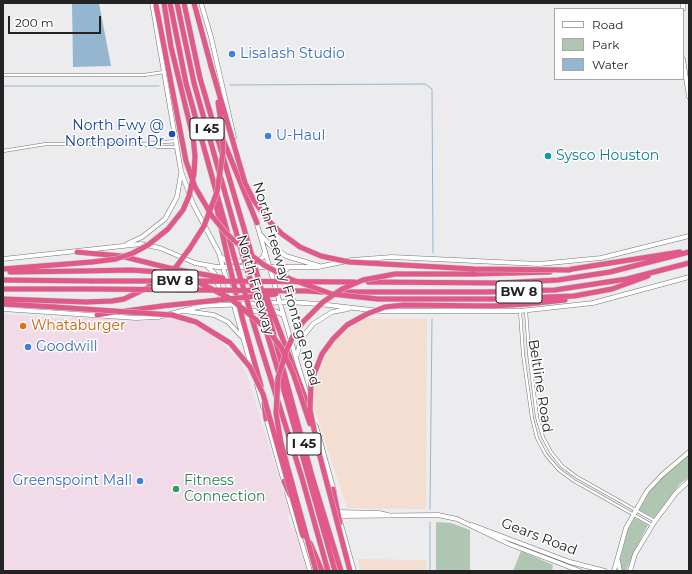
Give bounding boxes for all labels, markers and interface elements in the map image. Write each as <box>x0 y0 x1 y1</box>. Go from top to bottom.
scale bar <box>10 8 103 34</box>
legend <box>554 8 684 80</box>
text: 200 m <box>15 15 54 30</box>
text: Road <box>592 17 623 32</box>
text: Park <box>592 37 619 52</box>
place label: Lisalash Studio <box>240 46 345 62</box>
marker: Lisalash Studio <box>227 49 237 59</box>
text: Water <box>592 57 628 72</box>
place label: North Fwy @ Northpoint Dr <box>65 118 164 150</box>
road number: I 45 <box>190 118 224 140</box>
place label: U-Haul <box>276 128 325 144</box>
marker: North Fwy @ Northpoint Dr <box>167 129 177 139</box>
marker: U-Haul <box>263 131 273 141</box>
place label: Sysco Houston <box>556 148 659 164</box>
marker: Sysco Houston <box>543 151 553 161</box>
street label: North Freeway Frontage Road <box>249 180 323 388</box>
street label: North Freeway <box>233 233 277 337</box>
road number: BW 8 <box>152 270 198 292</box>
road number: BW 8 <box>496 281 542 303</box>
place label: Whataburger <box>31 318 126 334</box>
marker: Whataburger <box>18 321 28 331</box>
street label: Beltline Road <box>524 338 556 434</box>
place label: Goodwill <box>36 339 97 355</box>
marker: Goodwill <box>23 342 33 352</box>
road number: I 45 <box>287 433 321 455</box>
place label: Greenspoint Mall <box>13 473 132 489</box>
place label: Fitness Connection <box>184 473 265 506</box>
marker: Greenspoint Mall <box>135 476 145 486</box>
marker: Fitness Connection <box>171 484 181 494</box>
street label: Gears Road <box>499 515 579 559</box>

